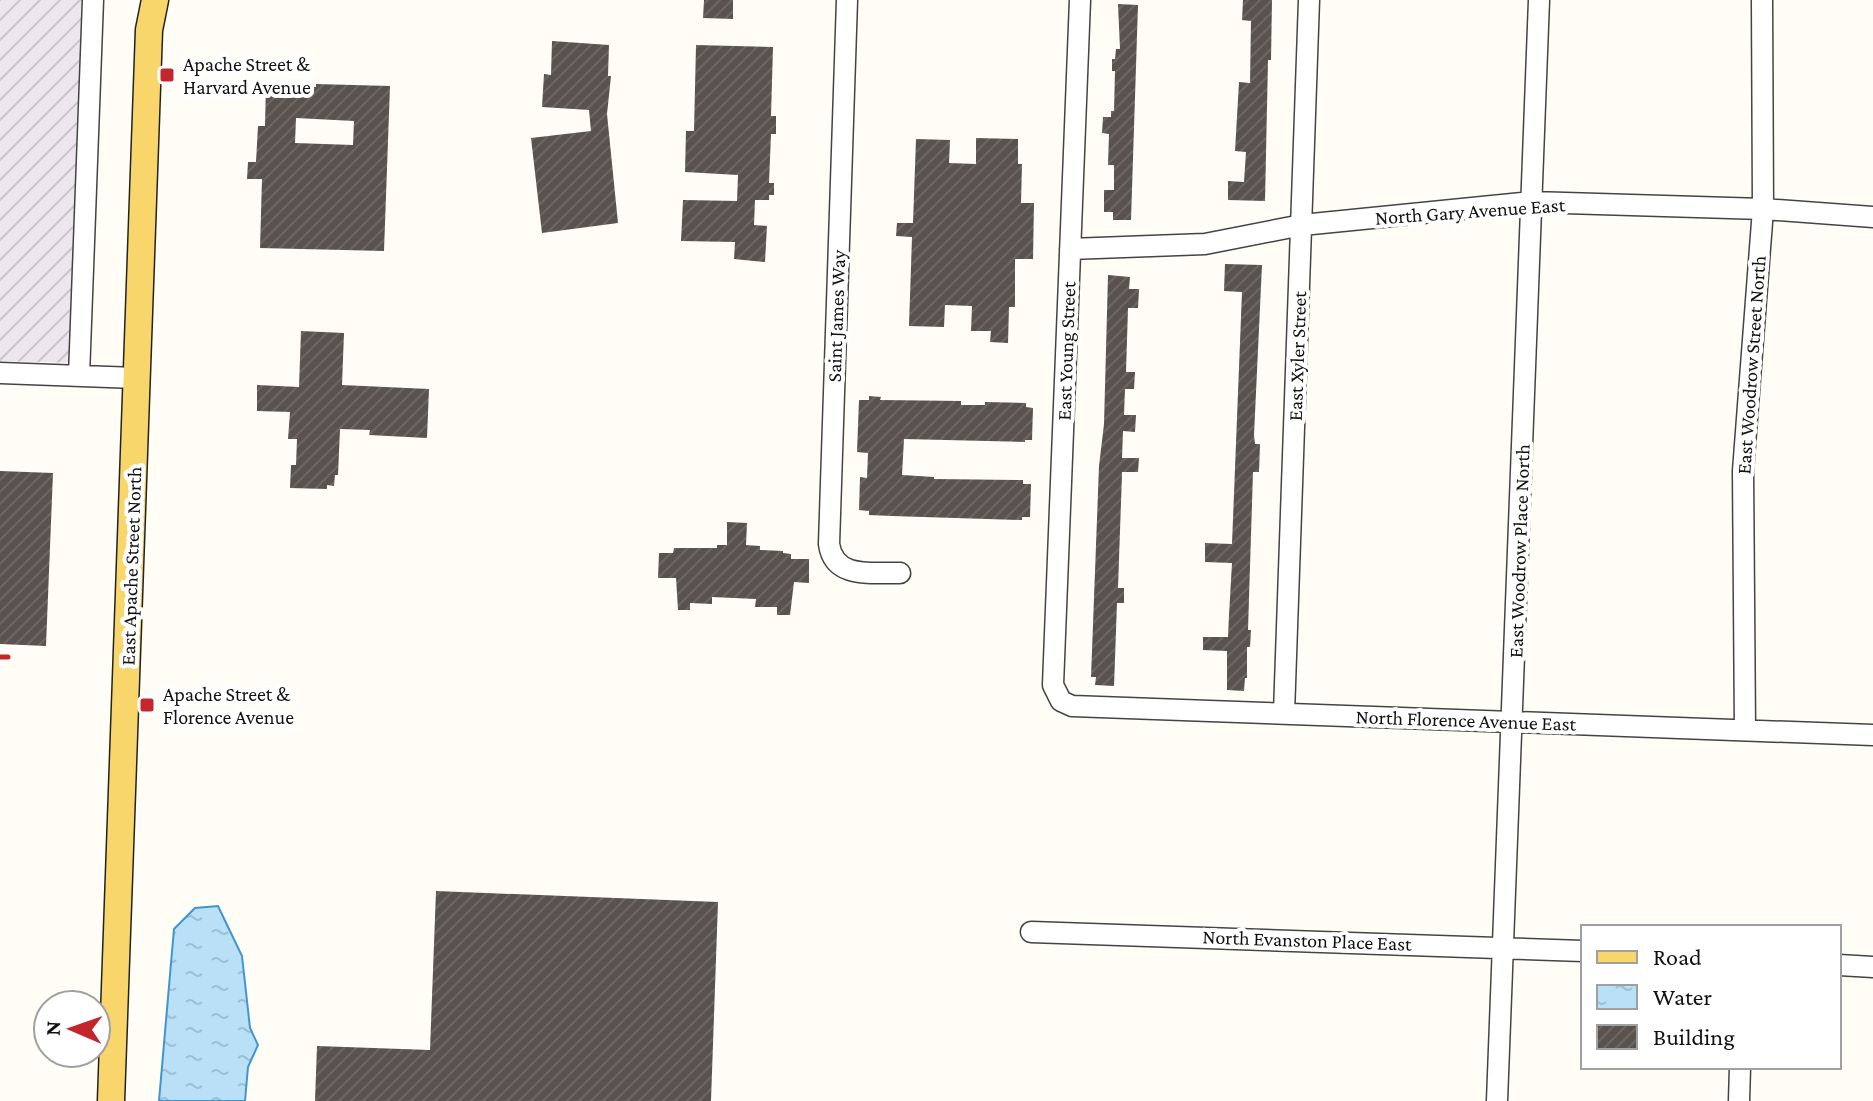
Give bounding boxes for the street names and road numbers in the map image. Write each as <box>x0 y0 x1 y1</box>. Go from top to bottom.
street label: North Gary Avenue East <box>1374 193 1566 230</box>
street label: Saint James Way <box>823 249 850 383</box>
street label: East Woodrow Street North <box>1732 255 1770 475</box>
street label: East Young Street <box>1053 281 1080 421</box>
street label: East Xyler Street <box>1284 290 1311 421</box>
street label: East Woodrow Place North <box>1504 443 1534 658</box>
street label: East Apache Street North <box>117 466 146 666</box>
street label: North Florence Avenue East <box>1355 705 1577 735</box>
street label: North Evanston Place East <box>1202 925 1412 955</box>

